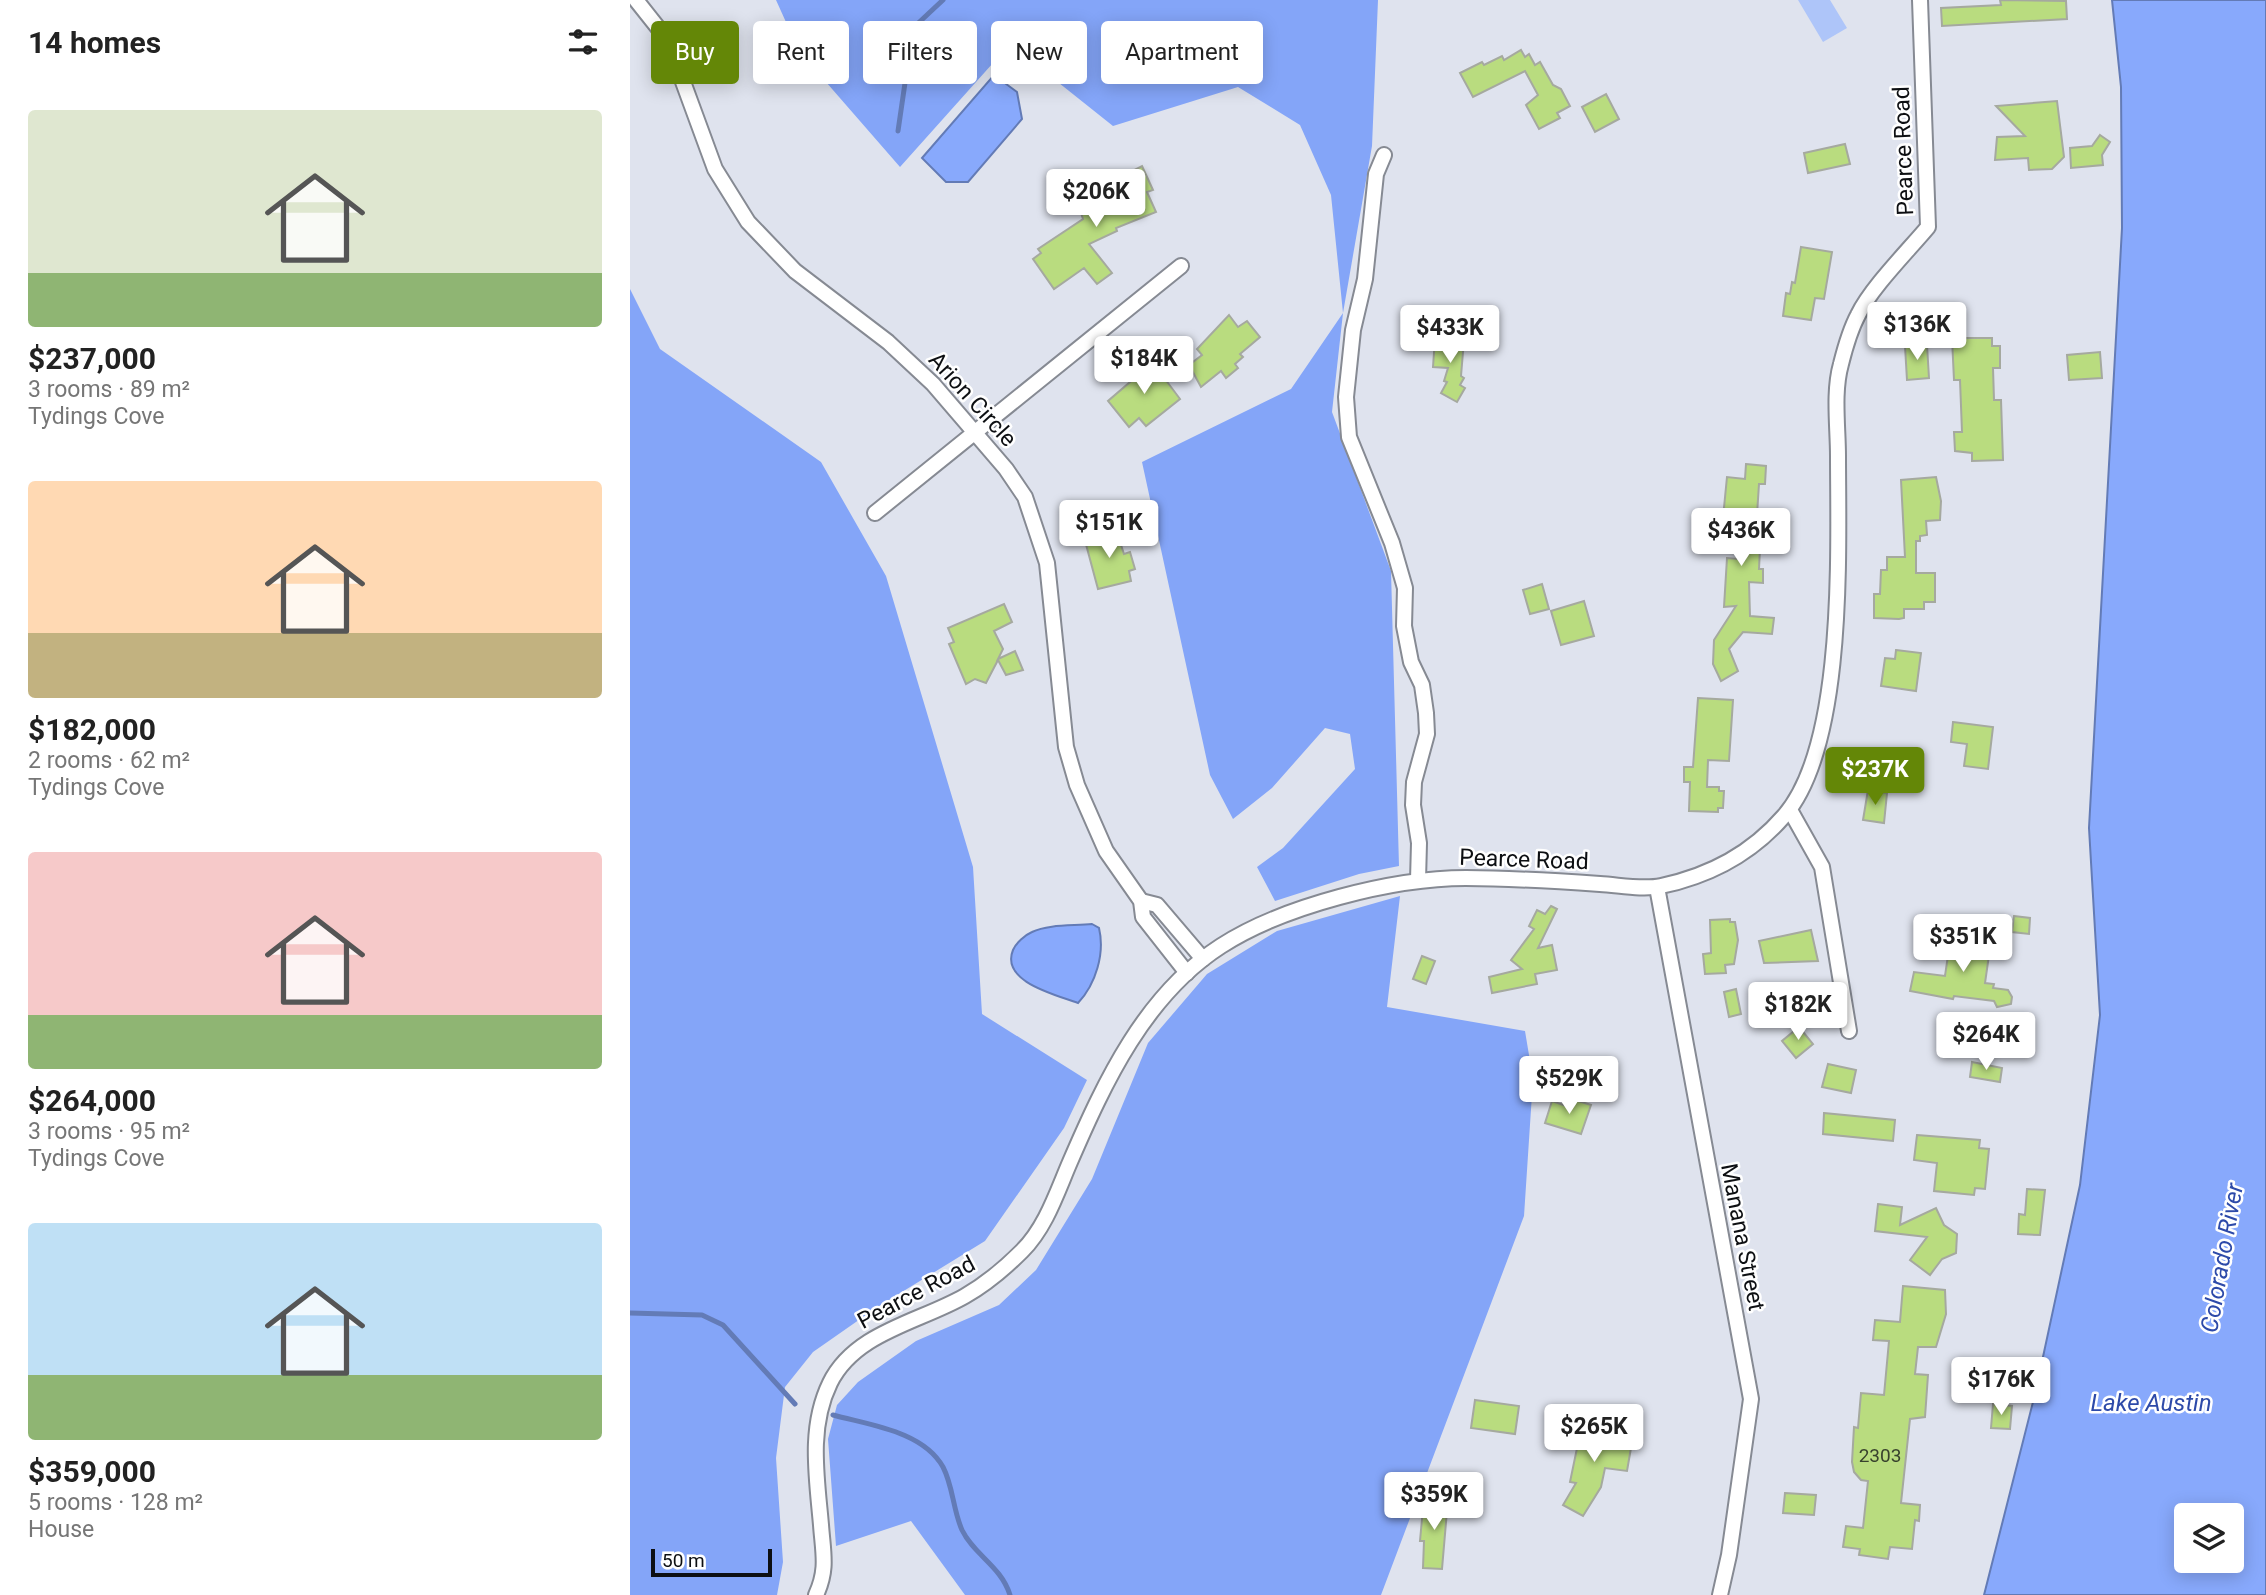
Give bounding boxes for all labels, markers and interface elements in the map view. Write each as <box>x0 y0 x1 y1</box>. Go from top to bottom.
chip: Buy <box>651 21 739 84</box>
chip: Rent <box>753 21 849 84</box>
chip: Filters <box>863 21 977 84</box>
chip: New <box>991 21 1087 84</box>
chip: Apartment <box>1101 21 1263 84</box>
icon: filters <box>564 23 602 61</box>
text: 14 homes <box>28 25 161 60</box>
street label: Pearce Road <box>1888 86 1919 216</box>
icon: home <box>252 155 378 281</box>
pin: $206K <box>1047 170 1145 229</box>
text: $206K <box>1062 178 1130 205</box>
pin: $136K <box>1868 302 1966 362</box>
pin: $433K <box>1401 306 1499 365</box>
text: $136K <box>1883 311 1951 338</box>
text: $433K <box>1416 314 1484 341</box>
pin: $184K <box>1095 336 1193 396</box>
text: $237,000 <box>28 341 156 376</box>
text: $184K <box>1110 345 1178 372</box>
street label: Arion Circle <box>923 346 1022 452</box>
text: 3 rooms · 89 m² <box>28 376 190 403</box>
text: Tydings Cove <box>28 403 165 430</box>
pin: $151K <box>1060 500 1158 560</box>
pin: $436K <box>1692 508 1790 568</box>
text: $151K <box>1075 509 1143 536</box>
text: $436K <box>1707 517 1775 544</box>
icon: home <box>252 526 378 652</box>
text: $182,000 <box>28 712 156 747</box>
text: 2 rooms · 62 m² <box>28 747 190 774</box>
pin: $237K <box>1826 748 1924 807</box>
text: $237K <box>1841 756 1909 783</box>
text: Tydings Cove <box>28 774 165 801</box>
street label: Pearce Road <box>1459 844 1589 875</box>
icon: home <box>252 897 378 1023</box>
pin: $351K <box>1914 914 2012 974</box>
text: $351K <box>1929 923 1997 950</box>
pin: $182K <box>1749 982 1847 1042</box>
text: $182K <box>1764 991 1832 1018</box>
pin: $264K <box>1937 1012 2035 1072</box>
text: $264K <box>1952 1021 2020 1048</box>
pin: $529K <box>1520 1056 1618 1116</box>
text: $529K <box>1535 1065 1603 1092</box>
text: $264,000 <box>28 1083 156 1118</box>
text: 3 rooms · 95 m² <box>28 1118 190 1145</box>
text: Tydings Cove <box>28 1145 165 1172</box>
street label: Manana Street <box>1715 1161 1770 1313</box>
water label: Colorado River <box>2195 1180 2249 1335</box>
street label: Pearce Road <box>853 1250 980 1335</box>
icon: home <box>252 1268 378 1394</box>
pin: $176K <box>1952 1358 2050 1417</box>
text: $176K <box>1967 1366 2035 1393</box>
water label: Lake Austin <box>2090 1389 2212 1417</box>
pin: $265K <box>1545 1404 1643 1464</box>
text: $265K <box>1560 1413 1628 1440</box>
house number: 2303 <box>1859 1444 1901 1467</box>
text: $359,000 <box>28 1454 156 1489</box>
pin: $359K <box>1385 1472 1483 1532</box>
text: $359K <box>1400 1481 1468 1508</box>
text: 5 rooms · 128 m² <box>28 1489 203 1516</box>
map controls <box>2174 1503 2244 1573</box>
button: layers <box>2174 1503 2244 1573</box>
text: House <box>28 1516 94 1543</box>
scale bar <box>651 1546 772 1578</box>
text: 50 m <box>662 1549 705 1572</box>

